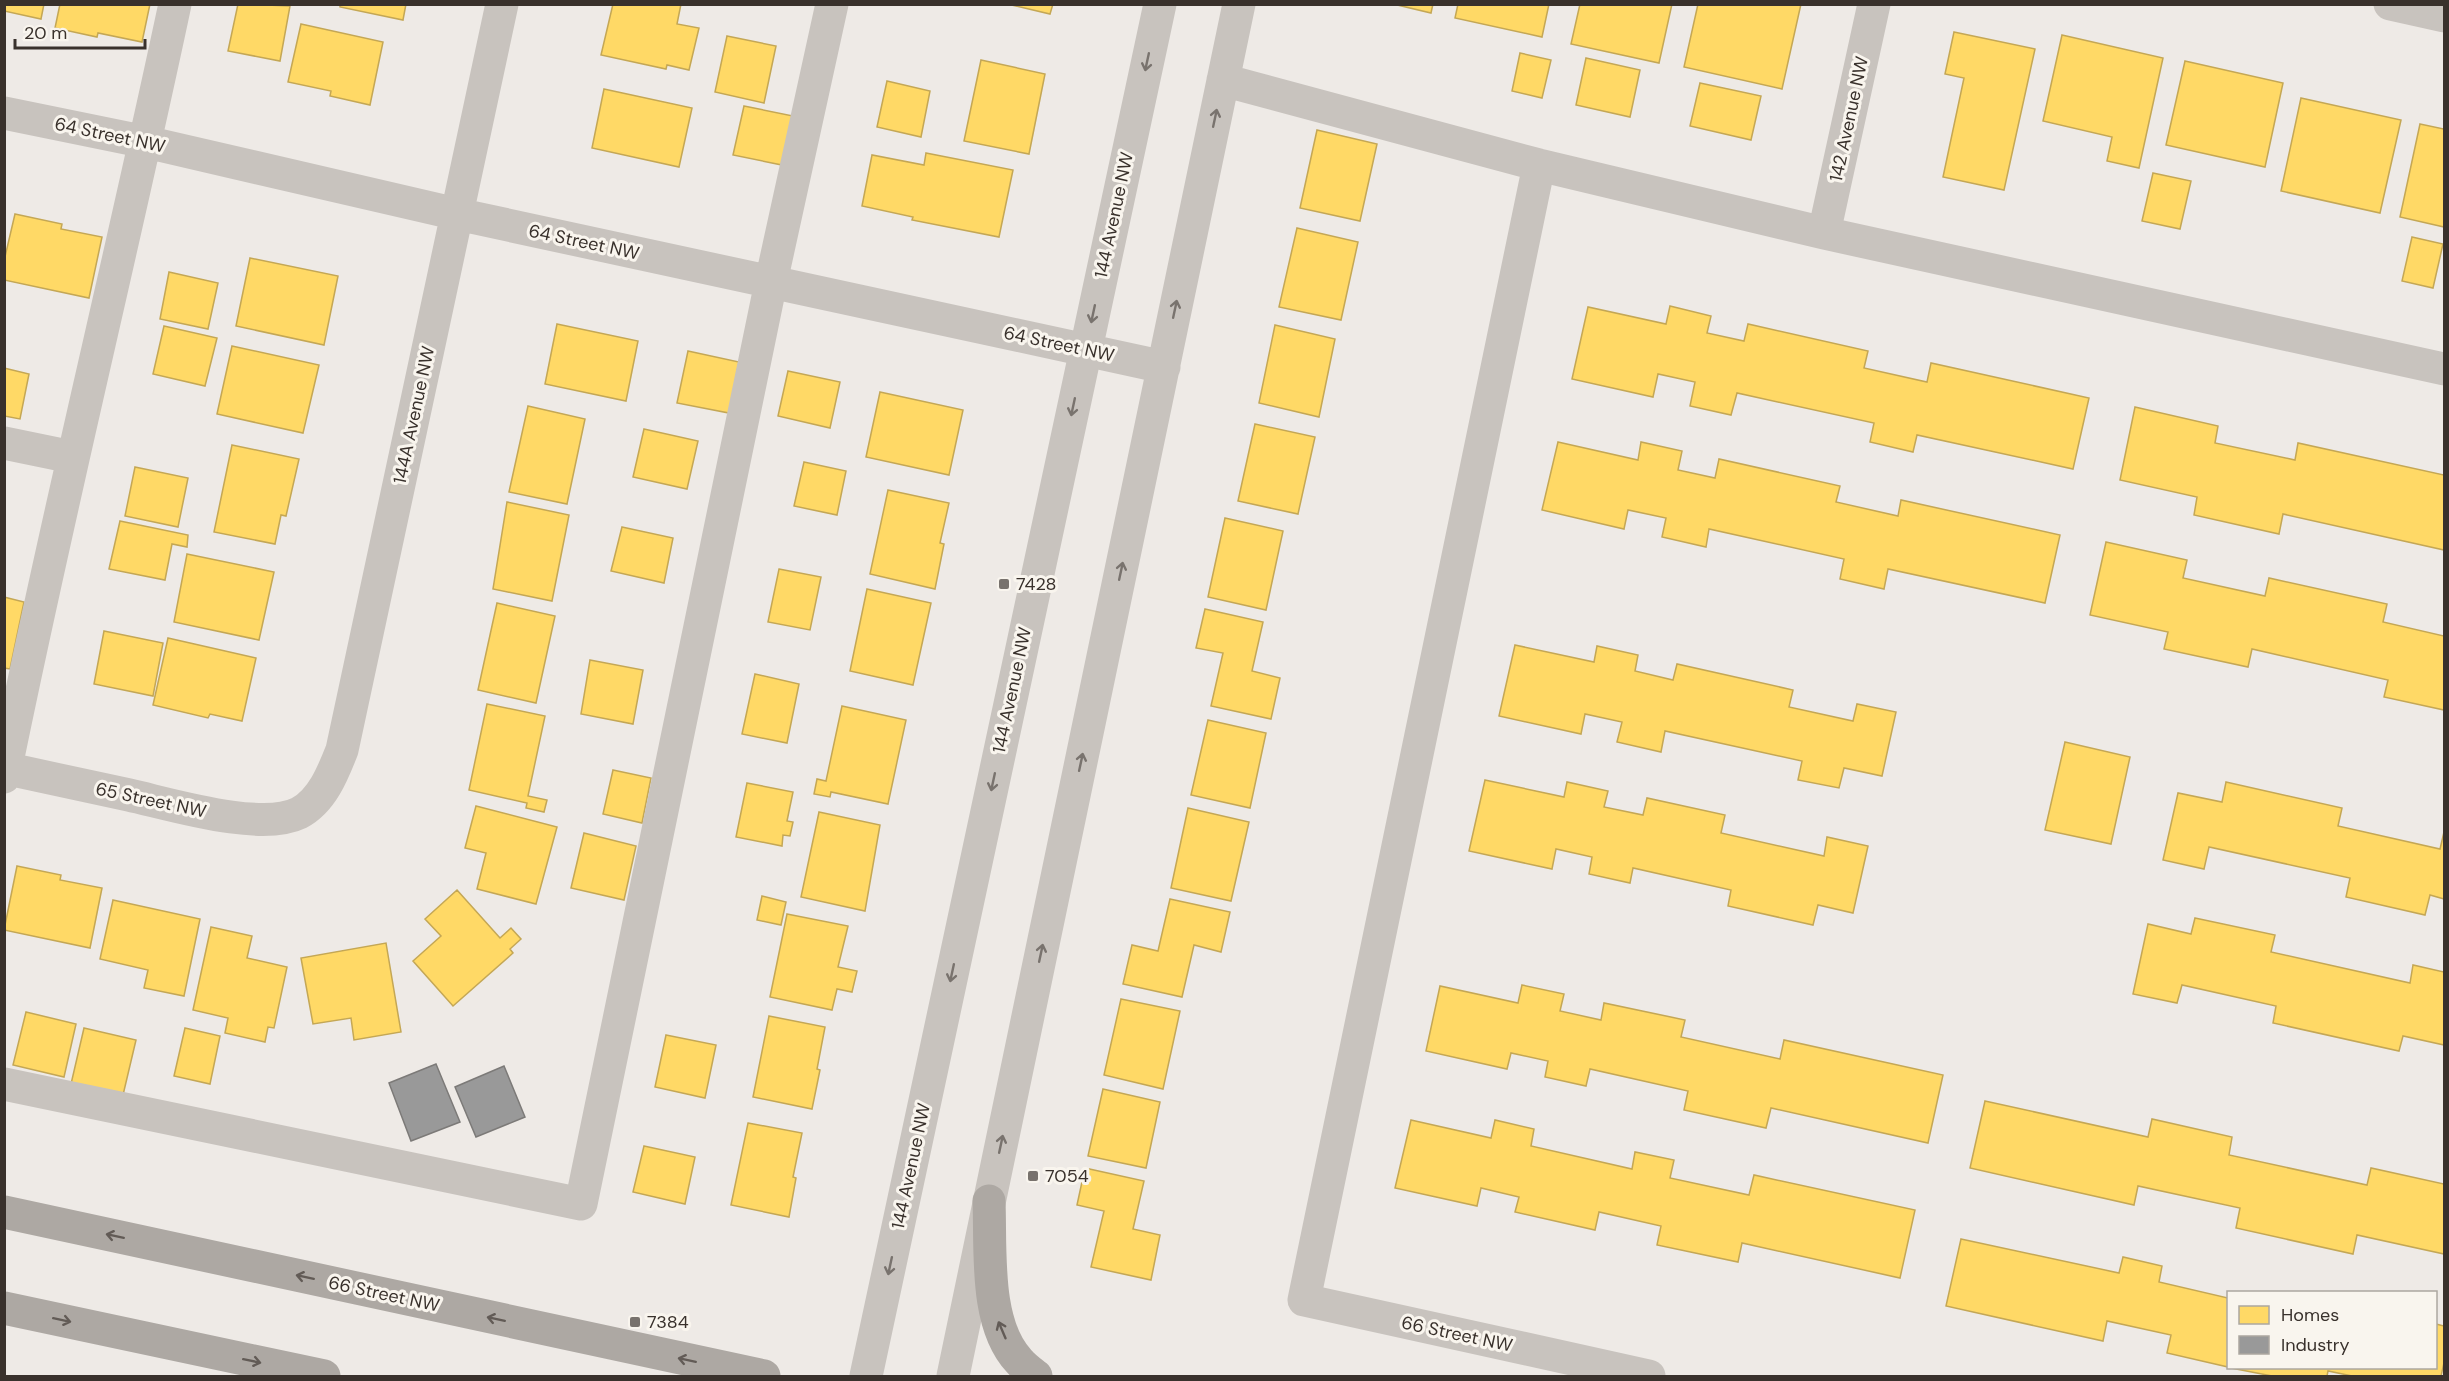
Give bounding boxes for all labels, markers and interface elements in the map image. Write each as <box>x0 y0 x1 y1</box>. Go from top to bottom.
scale bar <box>15 12 146 50</box>
text: 20 m <box>24 21 67 45</box>
one-way arrow <box>1141 52 1153 71</box>
street label: 142 Avenue NW <box>1824 54 1874 184</box>
one-way arrow <box>1210 109 1221 129</box>
street label: 64 Street NW <box>52 112 168 158</box>
street label: 144 Avenue NW <box>1089 150 1139 280</box>
street label: 64 Street NW <box>526 219 642 265</box>
one-way arrow <box>1170 300 1182 319</box>
one-way arrow <box>1087 304 1098 323</box>
street label: 64 Street NW <box>1001 321 1117 367</box>
street label: 144A Avenue NW <box>388 344 440 486</box>
one-way arrow <box>1067 396 1078 416</box>
one-way arrow <box>1116 562 1127 582</box>
place label: 7428 <box>1016 572 1056 596</box>
marker: 7428 <box>997 577 1011 591</box>
street label: 144 Avenue NW <box>987 625 1037 755</box>
one-way arrow <box>1076 753 1087 772</box>
one-way arrow <box>987 772 998 791</box>
street label: 65 Street NW <box>94 777 208 823</box>
one-way arrow <box>1036 944 1047 963</box>
one-way arrow <box>946 963 957 982</box>
street label: 144 Avenue NW <box>886 1101 936 1231</box>
one-way arrow <box>996 1135 1007 1154</box>
place label: 7054 <box>1045 1164 1089 1188</box>
marker: 7054 <box>1026 1169 1040 1183</box>
one-way arrow <box>106 1230 125 1242</box>
one-way arrow <box>883 1257 895 1276</box>
one-way arrow <box>296 1271 315 1283</box>
street label: 66 Street NW <box>326 1271 442 1317</box>
legend <box>2227 1291 2437 1369</box>
text: Homes <box>2281 1303 2339 1327</box>
place label: 7384 <box>647 1310 689 1334</box>
street label: 66 Street NW <box>1399 1311 1515 1357</box>
one-way arrow <box>487 1312 506 1324</box>
one-way arrow <box>52 1315 71 1327</box>
marker: 7384 <box>628 1315 642 1329</box>
one-way arrow <box>996 1322 1007 1340</box>
text: Industry <box>2281 1333 2350 1357</box>
one-way arrow <box>677 1354 697 1365</box>
one-way arrow <box>242 1356 262 1367</box>

